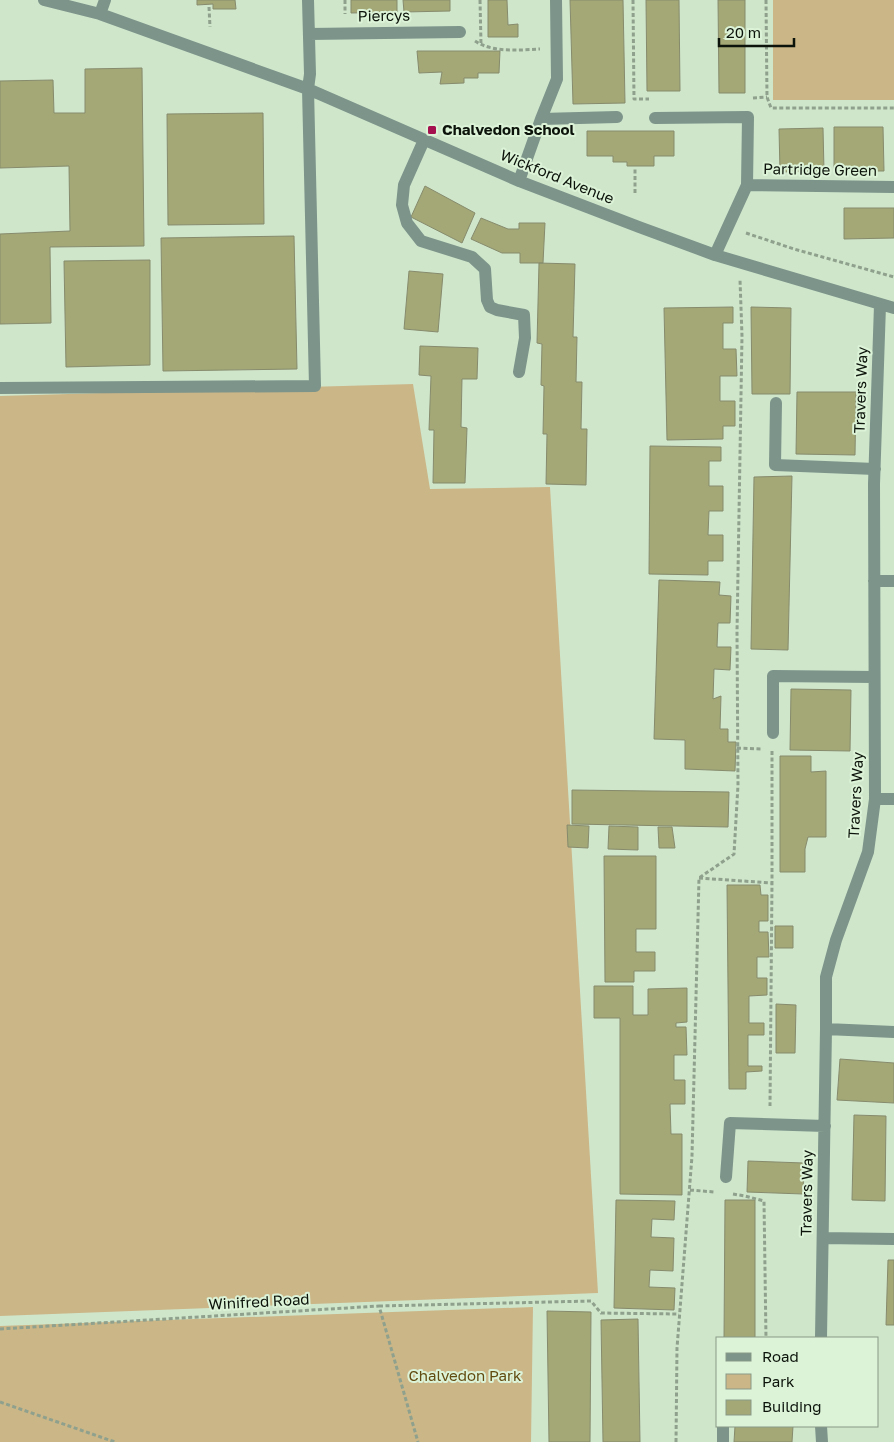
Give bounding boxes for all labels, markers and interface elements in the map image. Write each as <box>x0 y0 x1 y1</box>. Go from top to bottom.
street label: Piercys <box>358 6 410 24</box>
scale bar <box>719 15 794 47</box>
text: 20 m <box>726 23 761 41</box>
place label: Chalvedon School <box>442 120 575 138</box>
marker: Chalvedon School <box>426 124 438 136</box>
street label: Wickford Avenue <box>498 145 617 207</box>
street label: Partridge Green <box>763 159 877 179</box>
street label: Travers Way <box>849 346 871 434</box>
street label: Travers Way <box>844 751 866 839</box>
street label: Travers Way <box>796 1149 816 1236</box>
street label: Winifred Road <box>208 1289 310 1313</box>
legend <box>716 1337 879 1427</box>
text: Road <box>762 1347 799 1365</box>
park label: Chalvedon Park <box>409 1366 522 1384</box>
text: Park <box>762 1372 795 1390</box>
text: Building <box>762 1397 822 1415</box>

